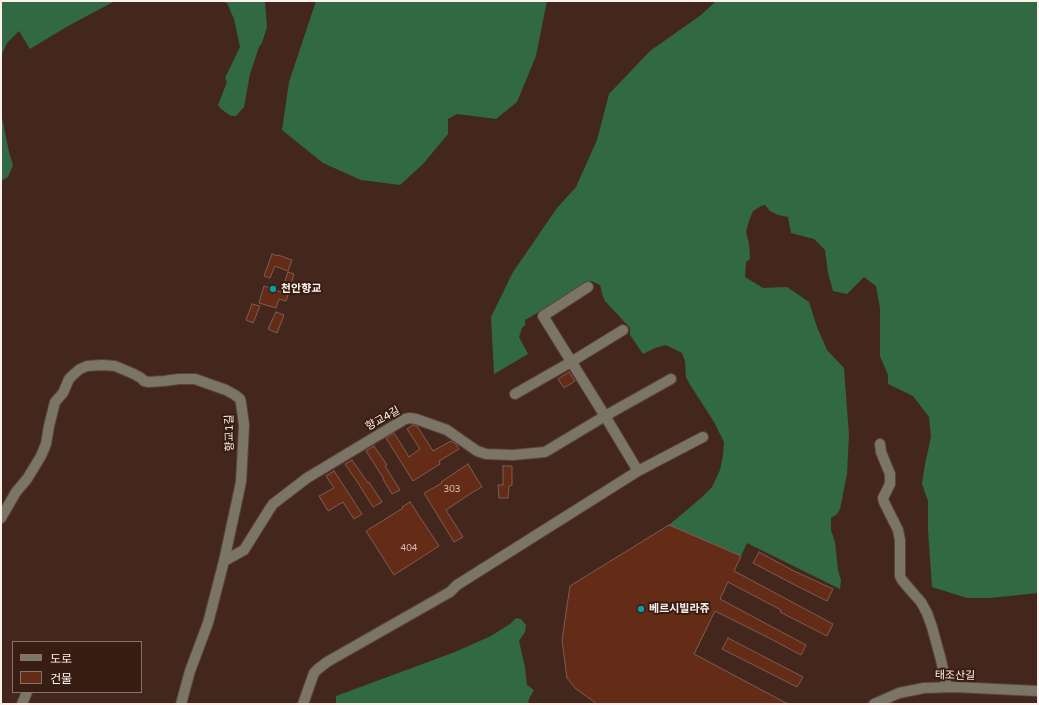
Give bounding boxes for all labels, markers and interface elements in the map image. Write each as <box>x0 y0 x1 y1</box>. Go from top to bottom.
place label: 천안향교 <box>281 282 321 296</box>
marker: 천안향교 <box>268 284 278 294</box>
street label: 향교4길 <box>364 404 402 434</box>
street label: 향교1길 <box>223 414 237 452</box>
house number: 303 <box>444 485 460 495</box>
house number: 404 <box>401 544 417 554</box>
place label: 베르시빌라쥬 <box>649 602 710 616</box>
marker: 베르시빌라쥬 <box>636 604 646 614</box>
legend <box>12 641 142 693</box>
text: 도로 <box>50 652 72 666</box>
street label: 태조산길 <box>935 669 975 683</box>
text: 건물 <box>50 672 72 686</box>

